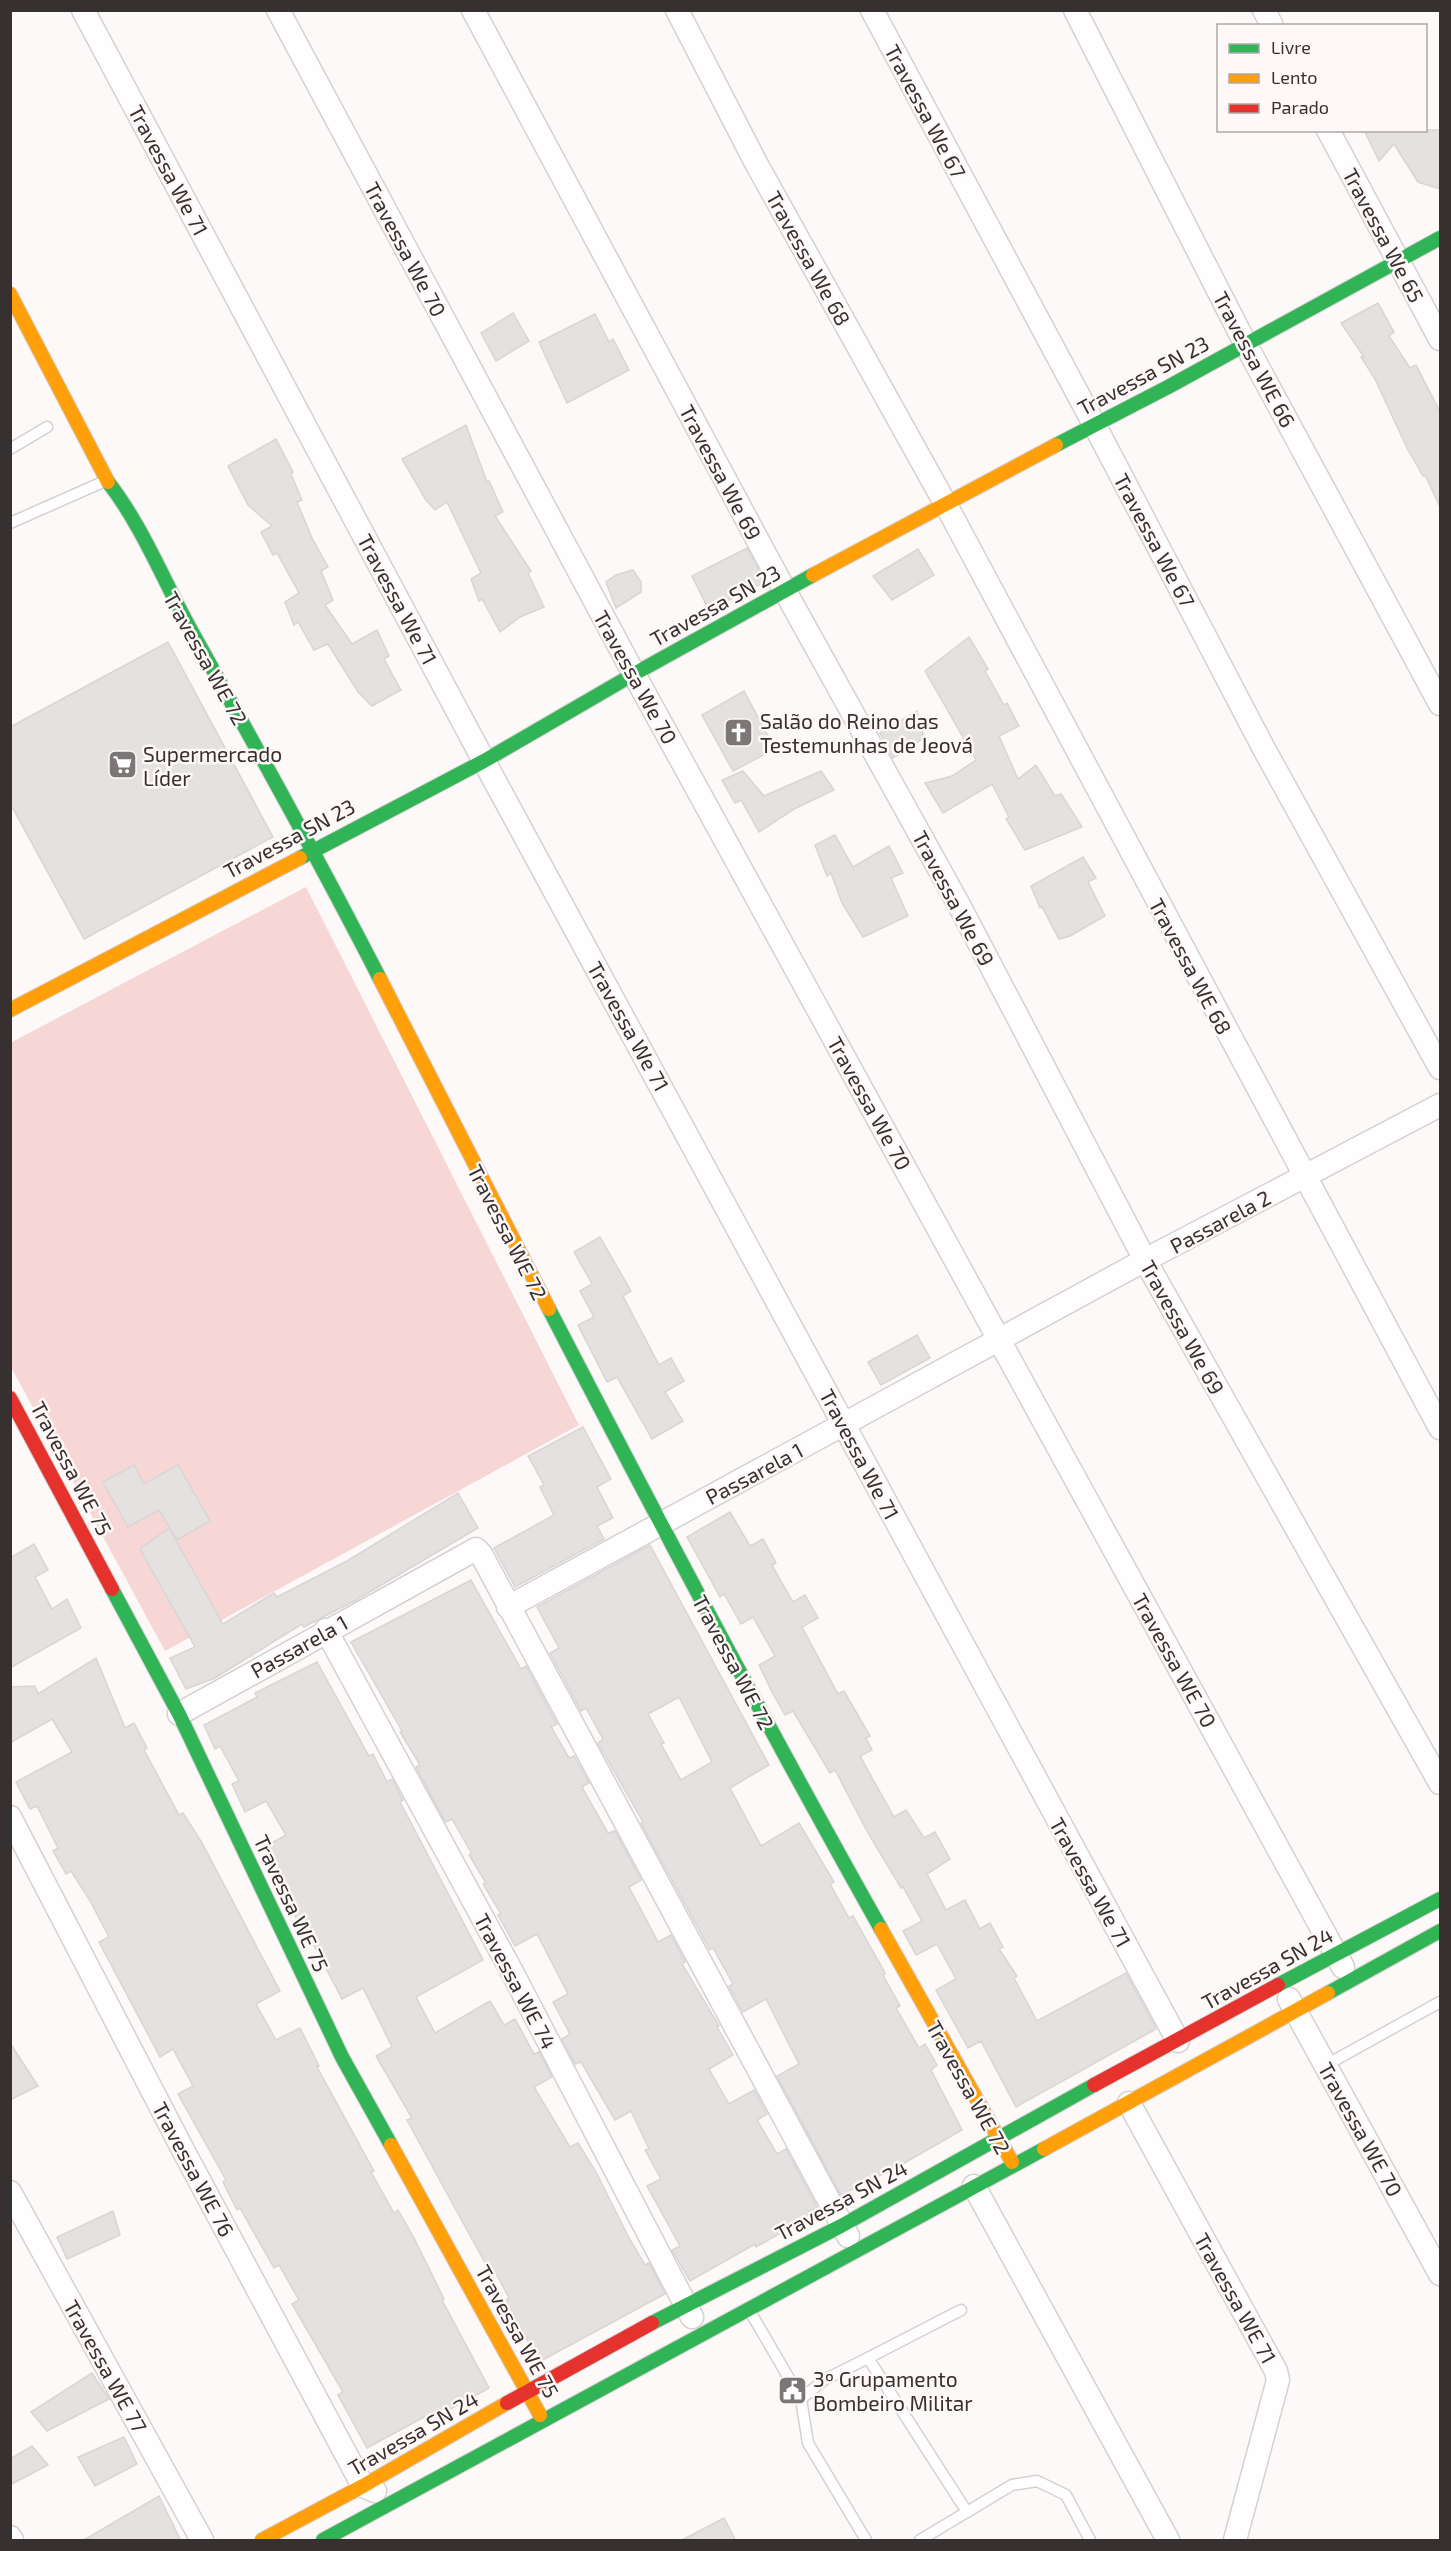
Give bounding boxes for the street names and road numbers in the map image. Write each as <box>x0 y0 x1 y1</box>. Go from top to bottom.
street label: Travessa We 67 <box>880 40 972 182</box>
street label: Travessa We 71 <box>124 100 214 240</box>
street label: Travessa We 65 <box>1338 164 1430 306</box>
street label: Travessa We 70 <box>360 177 452 321</box>
street label: Travessa We 68 <box>762 186 856 330</box>
street label: Travessa WE 66 <box>1209 287 1301 431</box>
street label: Travessa SN 23 <box>1073 330 1213 420</box>
street label: Travessa We 69 <box>675 400 767 544</box>
street label: Travessa We 67 <box>1109 469 1201 611</box>
street label: Travessa We 71 <box>353 529 443 669</box>
street label: Travessa SN 23 <box>646 559 784 651</box>
street label: Travessa WE 72 <box>159 587 253 729</box>
street label: Travessa We 70 <box>589 606 683 748</box>
street label: Travessa SN 23 <box>219 793 359 883</box>
street label: Travessa We 69 <box>908 826 1000 970</box>
street label: Travessa WE 68 <box>1145 894 1237 1038</box>
street label: Travessa We 71 <box>583 957 675 1095</box>
street label: Travessa We 70 <box>823 1032 917 1174</box>
street label: Travessa WE 72 <box>463 1160 553 1304</box>
street label: Passarela 2 <box>1165 1184 1275 1258</box>
street label: Travessa We 69 <box>1136 1256 1230 1398</box>
street label: Travessa We 71 <box>815 1384 905 1524</box>
street label: Travessa WE 75 <box>26 1397 118 1539</box>
street label: Passarela 1 <box>701 1437 807 1509</box>
street label: Travessa WE 70 <box>1128 1589 1222 1731</box>
street label: Travessa WE 72 <box>688 1590 780 1734</box>
street label: Passarela 1 <box>246 1609 352 1683</box>
street label: Travessa We 71 <box>1045 1813 1137 1951</box>
street label: Travessa WE 75 <box>249 1831 335 1975</box>
street label: Travessa WE 74 <box>470 1909 562 2053</box>
street label: Travessa SN 24 <box>1197 1922 1337 2014</box>
street label: Travessa WE 72 <box>922 2016 1016 2158</box>
street label: Travessa WE 70 <box>1314 2058 1408 2200</box>
street label: Travessa WE 76 <box>148 2097 240 2241</box>
street label: Travessa SN 24 <box>771 2155 911 2245</box>
street label: Travessa WE 71 <box>1190 2228 1282 2368</box>
street label: Travessa WE 75 <box>471 2260 565 2402</box>
street label: Travessa WE 77 <box>59 2295 153 2437</box>
street label: Travessa SN 24 <box>344 2386 482 2480</box>

